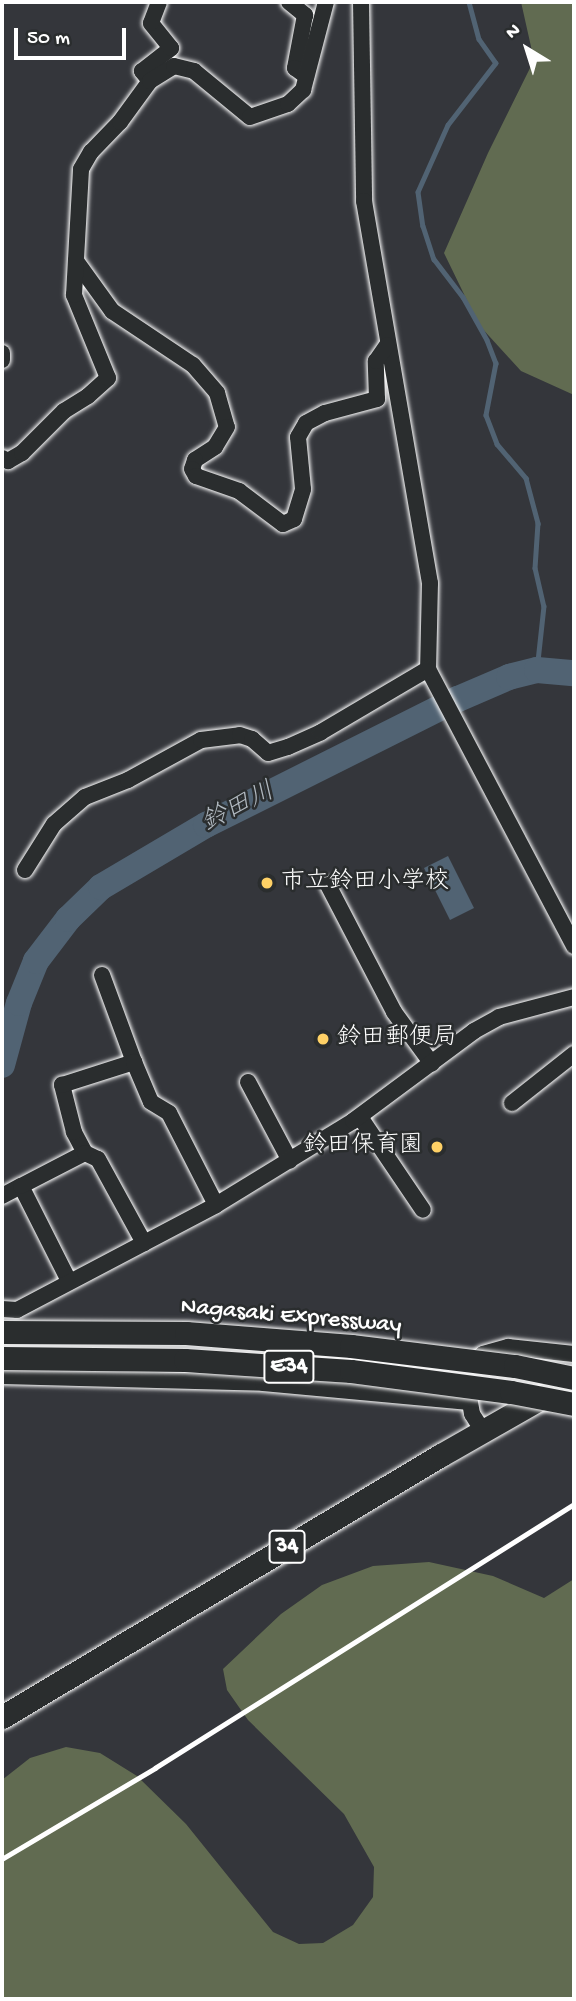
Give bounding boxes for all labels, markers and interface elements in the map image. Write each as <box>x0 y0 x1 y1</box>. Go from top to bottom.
scale bar <box>18 14 130 58</box>
north arrow <box>492 14 562 84</box>
text: N <box>502 19 526 45</box>
text: 50 m <box>27 27 70 52</box>
water label: 鈴田川 <box>197 777 281 841</box>
place label: 市立鈴田小学校 <box>281 869 449 897</box>
marker: 市立鈴田小学校 <box>259 875 275 891</box>
place label: 鈴田郵便局 <box>337 1025 457 1053</box>
marker: 鈴田郵便局 <box>315 1031 331 1047</box>
place label: 鈴田保育園 <box>303 1133 423 1161</box>
marker: 鈴田保育園 <box>429 1139 445 1155</box>
street label: Nagasaki Expressway <box>179 1293 403 1341</box>
road number: E34 <box>263 1348 315 1386</box>
road number: 34 <box>268 1528 306 1566</box>

